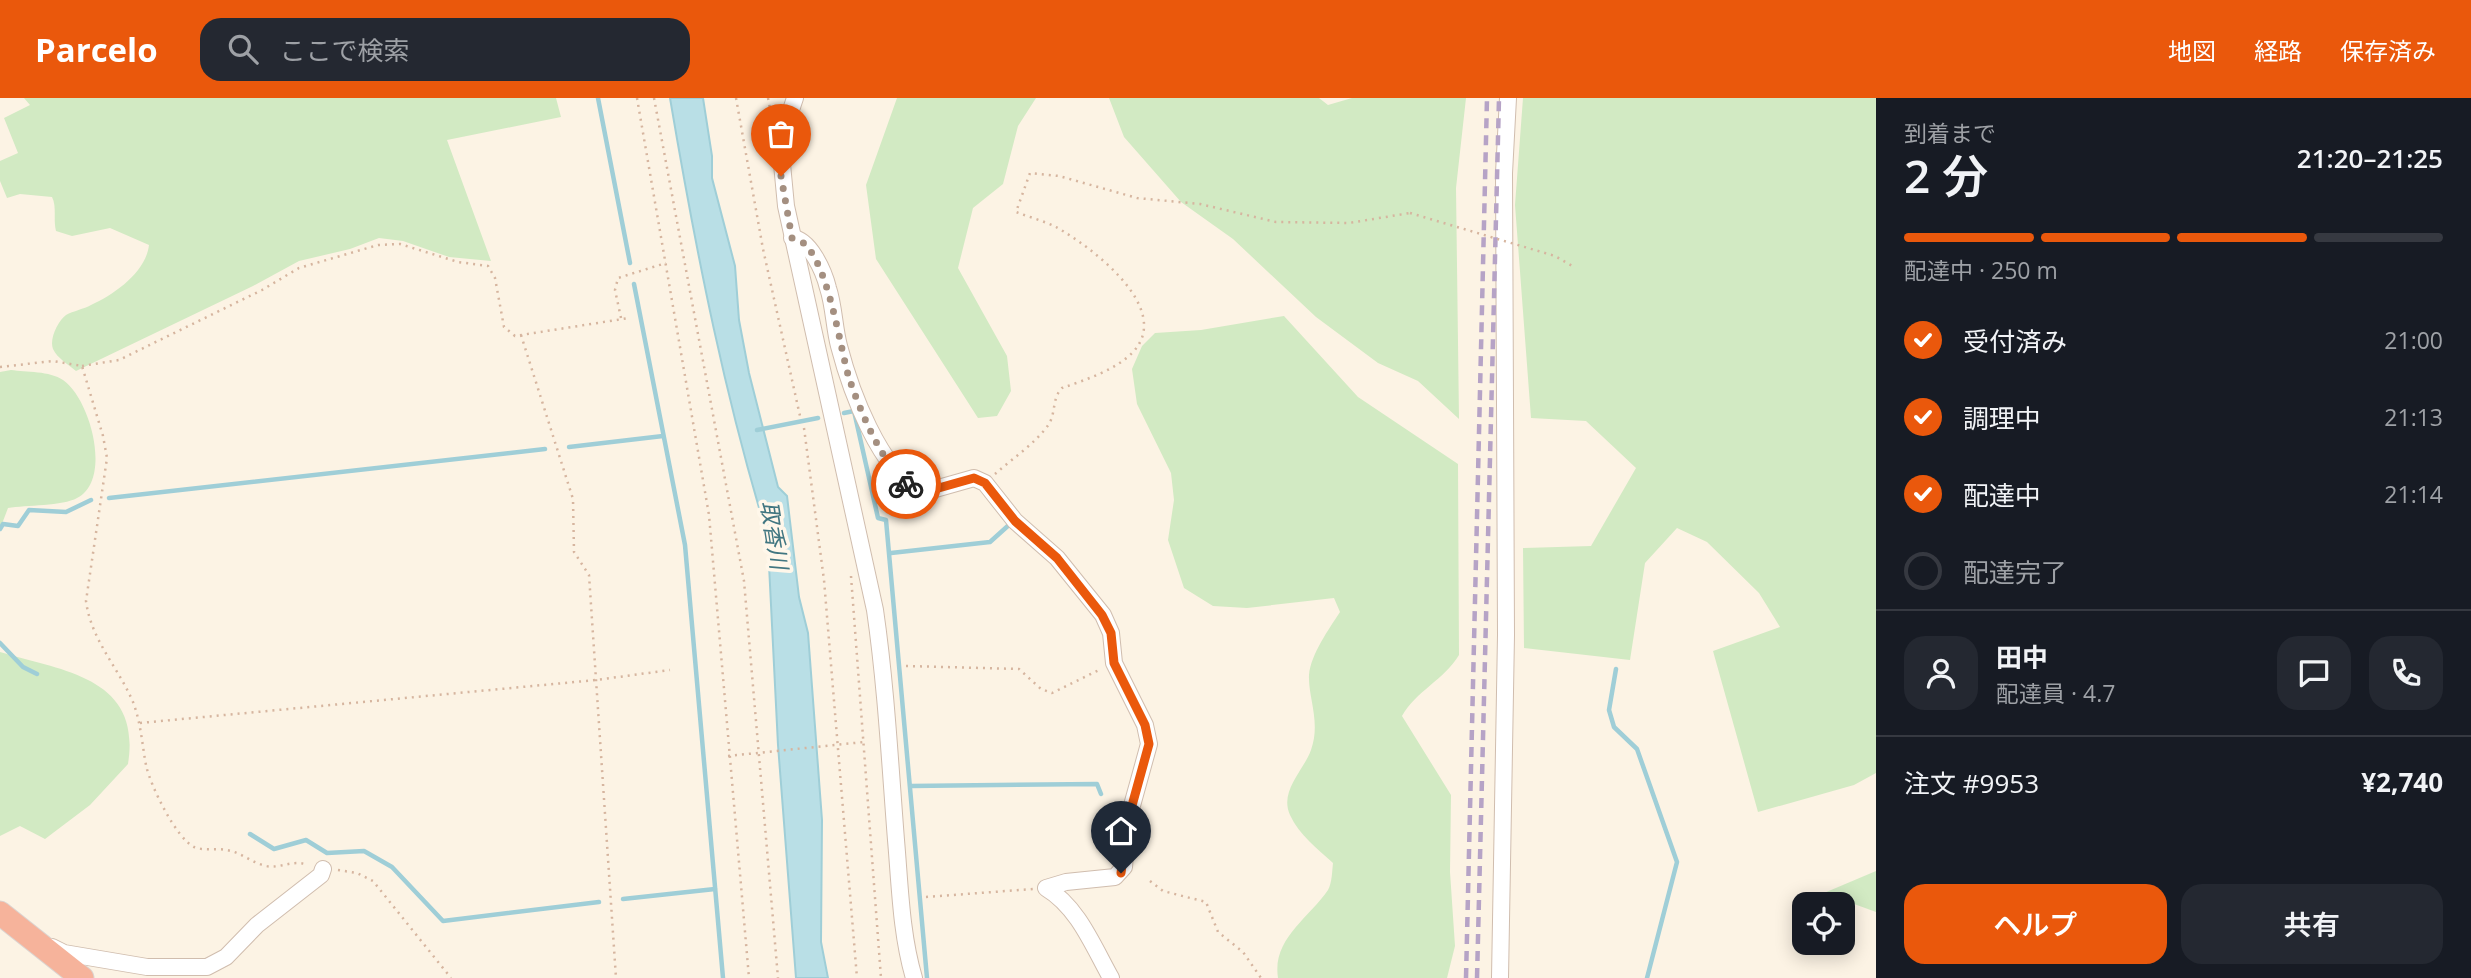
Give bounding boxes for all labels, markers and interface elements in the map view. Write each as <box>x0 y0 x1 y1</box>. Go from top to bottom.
search box <box>200 18 690 81</box>
text: Parcelo <box>35 27 158 72</box>
icon: search <box>224 30 262 68</box>
text: ここで検索 <box>280 32 410 68</box>
text: 地図 <box>2168 34 2216 67</box>
text: 経路 <box>2254 34 2302 67</box>
text: 保存済み <box>2340 34 2436 67</box>
pin <box>751 104 811 176</box>
icon: bag <box>762 115 800 153</box>
text: 到着まで <box>1904 117 1996 149</box>
text: 21:20–21:25 <box>2297 140 2443 176</box>
text: 2 分 <box>1904 144 1988 206</box>
text: 配達中 · 250 m <box>1904 254 2058 286</box>
icon: check <box>1904 321 1942 359</box>
text: 受付済み <box>1963 323 2067 359</box>
text: 21:00 <box>2384 324 2443 356</box>
icon: check <box>1904 398 1942 436</box>
text: 調理中 <box>1963 400 2041 436</box>
text: 21:13 <box>2384 401 2443 433</box>
courier <box>871 449 941 519</box>
icon: bike <box>887 465 925 503</box>
icon: check <box>1904 475 1942 513</box>
text: 配達中 <box>1963 477 2041 513</box>
text: 21:14 <box>2384 478 2443 510</box>
water label: 取香川 <box>754 498 797 575</box>
text: 配達完了 <box>1963 554 2067 590</box>
button: person <box>1904 636 1978 710</box>
button: chat <box>2277 636 2351 710</box>
button: phone <box>2369 636 2443 710</box>
text: 田中 <box>1996 639 2048 675</box>
text: 配達員 · 4.7 <box>1996 677 2115 709</box>
text: ¥2,740 <box>2361 764 2443 800</box>
text: 注文 #9953 <box>1904 765 2039 801</box>
pin <box>1091 801 1151 873</box>
icon: home <box>1102 812 1140 850</box>
button: ヘルプ <box>1904 884 2167 964</box>
button: 共有 <box>2181 884 2443 964</box>
map controls <box>1792 892 1855 955</box>
button: locate <box>1792 892 1855 955</box>

